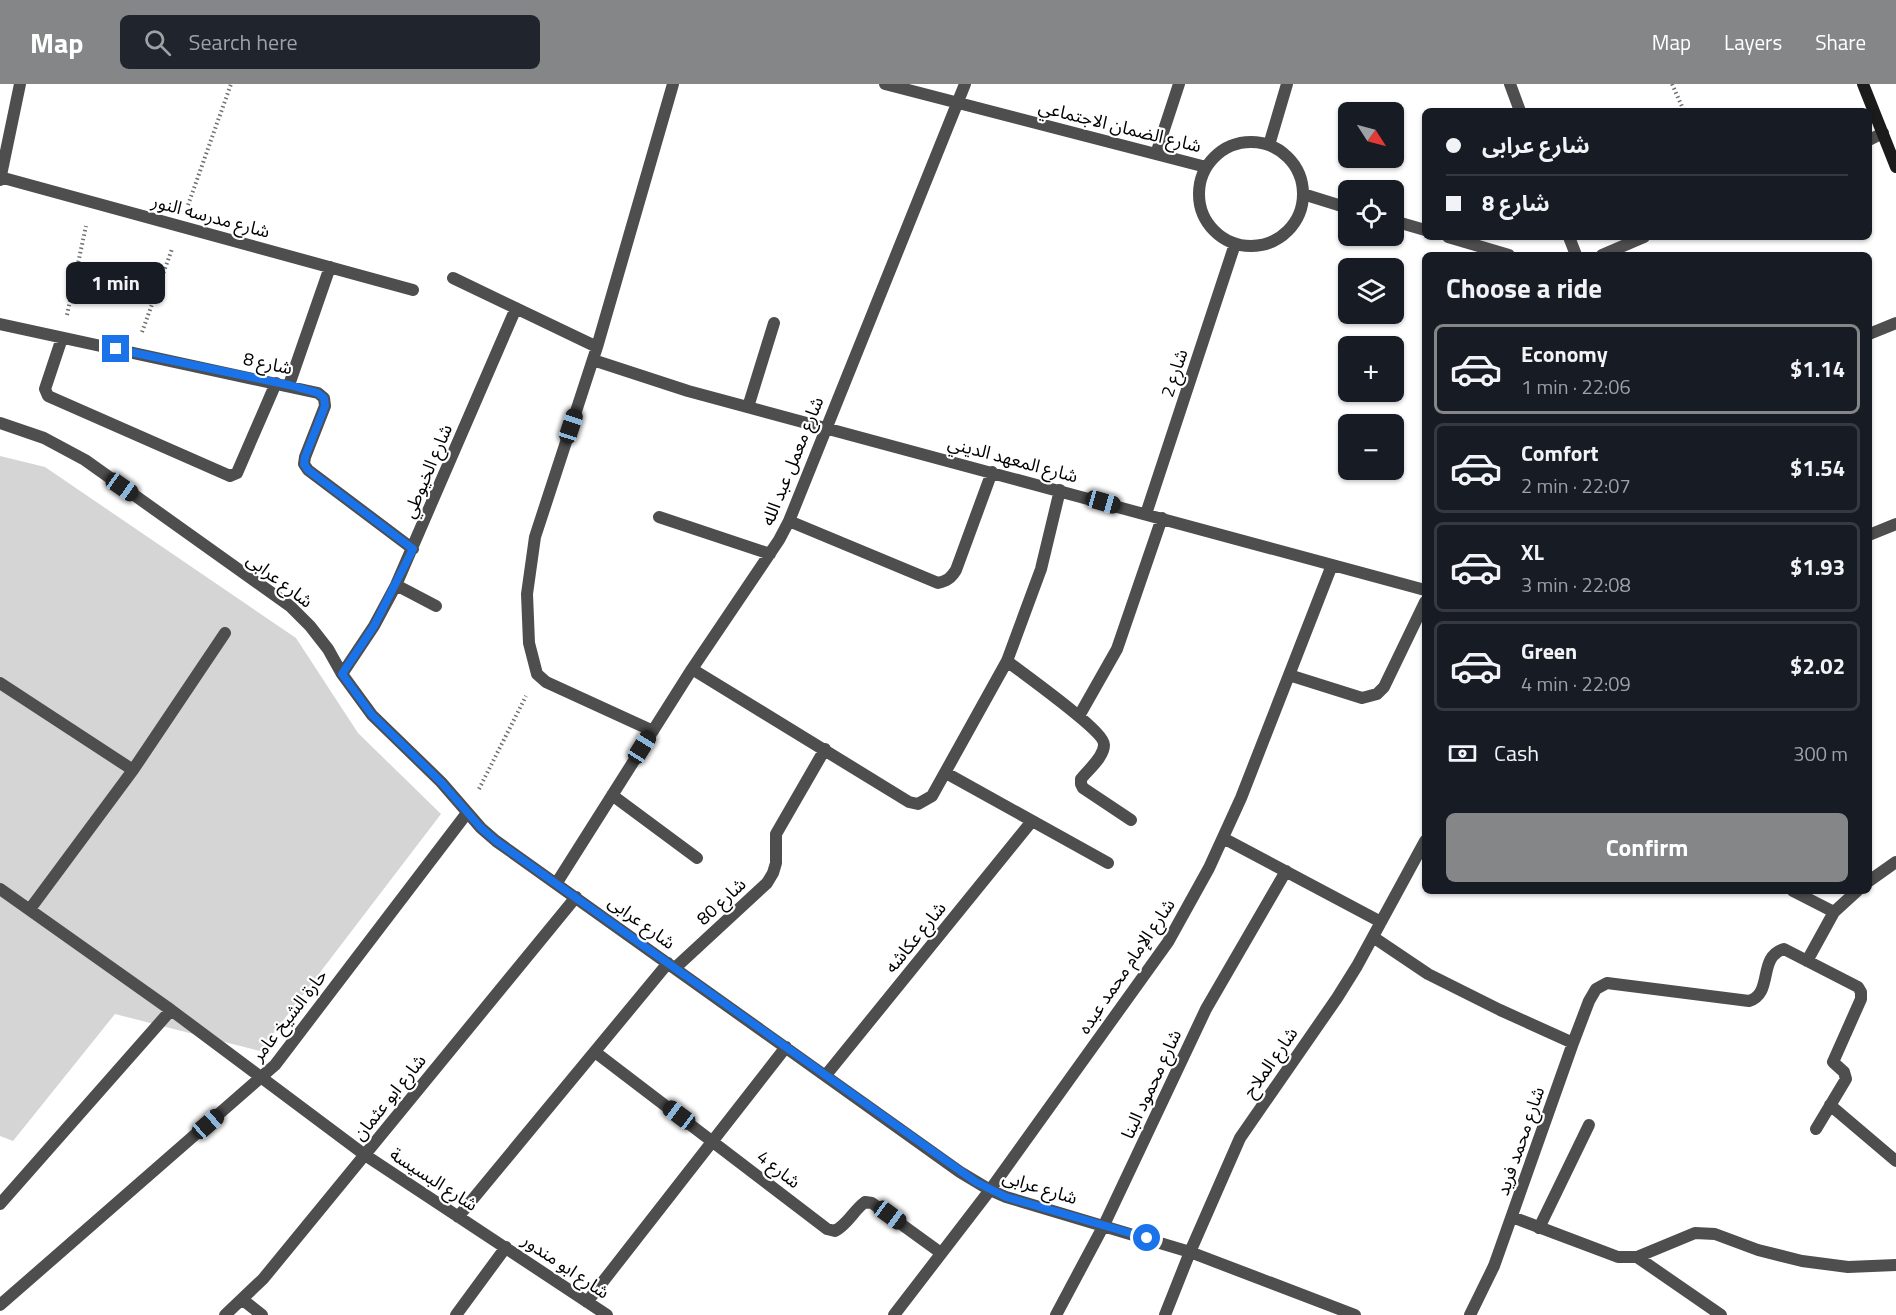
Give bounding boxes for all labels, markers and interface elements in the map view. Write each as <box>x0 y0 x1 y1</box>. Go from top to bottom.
search box <box>120 15 540 69</box>
text: Map <box>30 21 84 64</box>
text: Search here <box>189 25 298 59</box>
icon: search <box>141 26 174 59</box>
text: Map <box>1652 26 1691 58</box>
text: Layers <box>1724 26 1782 58</box>
text: Share <box>1815 26 1866 58</box>
street label: شارع الضمان الاجتماعي <box>1035 93 1204 160</box>
north arrow <box>1338 102 1404 168</box>
map controls <box>1338 102 1404 480</box>
text: شارع عرابى <box>1482 128 1590 162</box>
button: locate <box>1338 180 1404 246</box>
text: شارع 8 <box>1482 186 1550 220</box>
street label: شارع مدرسه النور <box>148 187 273 246</box>
button: layers <box>1338 258 1404 324</box>
callout: 1 min <box>66 262 166 304</box>
text: 1 min <box>91 267 140 298</box>
text: Choose a ride <box>1446 267 1602 308</box>
route end <box>102 335 129 362</box>
button: + <box>1338 336 1404 402</box>
text: Economy <box>1521 337 1608 371</box>
icon: car <box>1449 342 1503 396</box>
street label: شارع 8 <box>241 345 295 382</box>
street label: شارع 2 <box>1154 345 1195 401</box>
text: $1.14 <box>1790 352 1845 386</box>
text: 1 min · 22:06 <box>1521 371 1631 402</box>
street label: شارع معمل عبد الله <box>754 392 831 530</box>
car <box>557 406 585 446</box>
button: − <box>1338 414 1404 480</box>
street label: شارع الخيوطي <box>395 420 460 523</box>
street label: شارع المعهد الديني <box>945 429 1081 490</box>
text: Comfort <box>1521 436 1599 470</box>
icon: car <box>1449 441 1503 495</box>
text: $1.54 <box>1790 451 1845 485</box>
car <box>102 469 142 505</box>
text: 2 min · 22:07 <box>1521 470 1631 501</box>
car <box>1083 488 1123 516</box>
text: XL <box>1521 535 1544 569</box>
icon: car <box>1449 540 1503 594</box>
street label: شارع عرابى <box>240 546 319 615</box>
text: $1.93 <box>1790 550 1845 584</box>
text: 3 min · 22:08 <box>1521 569 1631 600</box>
text: Green <box>1521 634 1577 668</box>
icon: car <box>1449 639 1503 693</box>
text: $2.02 <box>1790 649 1845 683</box>
text: 4 min · 22:09 <box>1521 668 1631 699</box>
car <box>625 727 659 767</box>
text: Cash <box>1494 736 1539 770</box>
icon: cash <box>1446 737 1479 770</box>
text: 300 m <box>1793 738 1848 769</box>
button: Confirm <box>1446 813 1848 882</box>
street label: شارع 80 <box>690 871 753 932</box>
street label: شارع عرابى <box>602 888 681 956</box>
street label: شارع الإمام محمد عبده <box>1071 893 1182 1040</box>
street label: شارع عكاشه <box>878 895 953 979</box>
street label: حارة الشيخ عامر <box>244 963 334 1068</box>
street label: شارع الملاح <box>1236 1021 1305 1103</box>
street label: شارع محمود البنا <box>1114 1025 1189 1144</box>
street label: شارع ابو عثمان <box>346 1048 433 1147</box>
street label: شارع محمد فريد <box>1489 1083 1552 1199</box>
car <box>659 1097 699 1133</box>
car <box>189 1105 227 1143</box>
street label: شارع البسيسة <box>384 1140 483 1218</box>
street label: شارع 4 <box>751 1143 807 1196</box>
street label: شارع عرابى <box>999 1163 1081 1212</box>
car <box>870 1197 910 1233</box>
route start <box>1133 1224 1160 1251</box>
street label: شارع ابو مندور <box>515 1226 615 1306</box>

